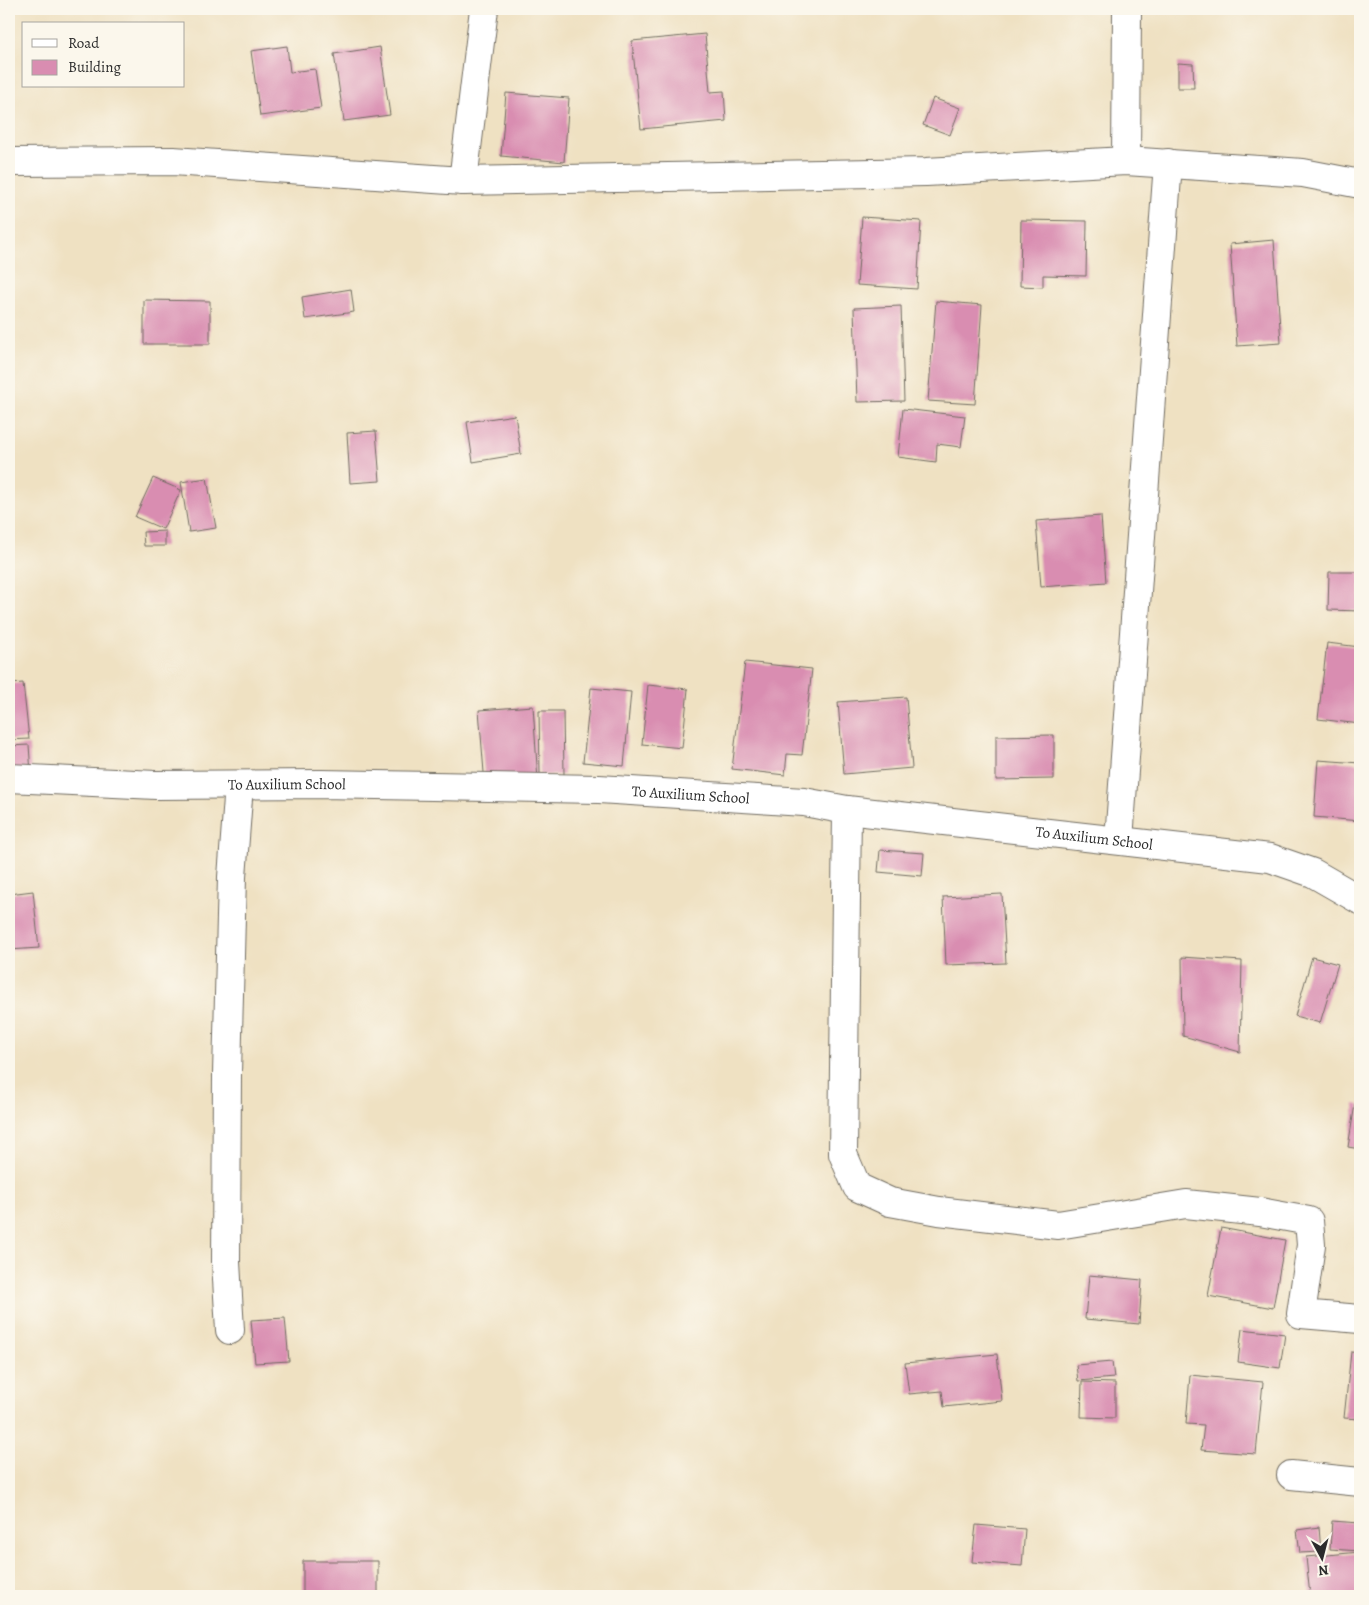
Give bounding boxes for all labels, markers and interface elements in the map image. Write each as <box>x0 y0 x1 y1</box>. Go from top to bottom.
legend <box>22 22 185 88</box>
text: Road <box>68 33 100 53</box>
text: Building <box>68 57 121 77</box>
street label: To Auxilium School <box>228 774 346 795</box>
street label: To Auxilium School <box>631 781 750 809</box>
street label: To Auxilium School <box>1034 821 1154 855</box>
north arrow <box>1296 1532 1346 1582</box>
text: N <box>1317 1560 1330 1580</box>

